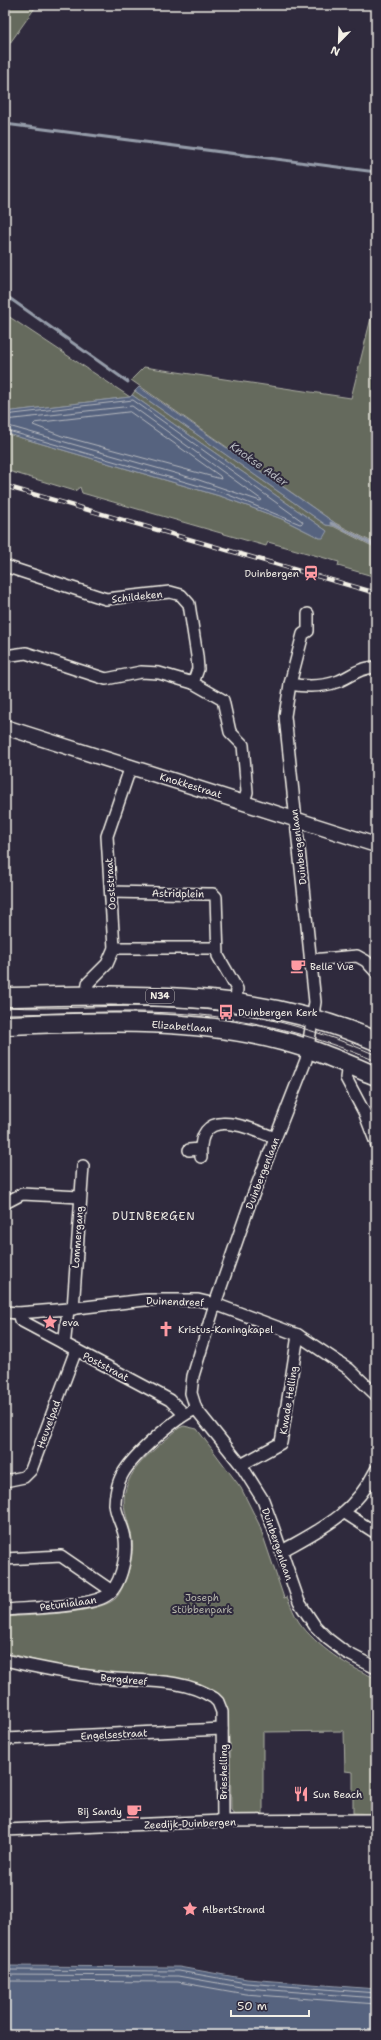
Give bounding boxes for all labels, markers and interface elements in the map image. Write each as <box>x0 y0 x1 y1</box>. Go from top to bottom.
north arrow <box>319 22 359 62</box>
text: N <box>328 42 342 59</box>
water label: Knokse Ader <box>227 439 291 490</box>
station icon: Duinbergen <box>302 564 320 582</box>
place label: Duinbergen <box>245 567 299 580</box>
street label: Schildeken <box>111 587 163 606</box>
street label: Knokkestraat <box>158 770 224 801</box>
street label: Duinbergenlaan <box>287 808 310 885</box>
street label: Ooststraat <box>102 858 119 910</box>
street label: Astridplein <box>152 887 204 900</box>
cafe icon: Belle Vue <box>289 957 307 975</box>
place label: Belle Vue <box>310 960 354 973</box>
road number: N34 <box>146 989 174 1003</box>
bus stop icon: Duinbergen Kerk <box>217 1003 235 1021</box>
place label: Duinbergen Kerk <box>238 1006 318 1019</box>
street label: Elizabetlaan <box>151 1018 213 1035</box>
street label: Duinbergenlaan <box>243 1135 282 1211</box>
street label: Lommergang <box>69 1205 86 1269</box>
district label: DUINBERGEN <box>112 1209 196 1224</box>
street label: Duinendreef <box>146 1294 205 1309</box>
place icon: eva <box>41 1313 59 1331</box>
place label: eva <box>62 1316 80 1329</box>
church icon: Kristus-Koningkapel <box>157 1320 175 1338</box>
place label: Kristus-Koningkapel <box>178 1323 273 1336</box>
street label: Poststraat <box>81 1349 131 1384</box>
street label: Kwade Helling <box>277 1365 300 1435</box>
street label: Heuvelpad <box>34 1398 63 1450</box>
street label: Duinbergenlaan <box>259 1506 296 1582</box>
park label: Joseph Stübbenpark <box>172 1591 233 1616</box>
street label: Petunialaan <box>39 1593 97 1614</box>
street label: Bergdreef <box>100 1671 148 1688</box>
street label: Engelsestraat <box>80 1726 148 1743</box>
street label: Brieshelling <box>217 1744 230 1800</box>
restaurant icon: Sun Beach <box>292 1785 310 1803</box>
place label: Sun Beach <box>313 1788 362 1801</box>
cafe icon: Bij Sandy <box>125 1802 143 1820</box>
place label: Bij Sandy <box>77 1805 122 1818</box>
street label: Zeedijk-Duinbergen <box>144 1815 236 1832</box>
place icon: AlbertStrand <box>181 1900 199 1918</box>
place label: AlbertStrand <box>202 1903 266 1916</box>
scale bar <box>231 1992 309 2018</box>
text: 50 m <box>237 1998 267 2014</box>

